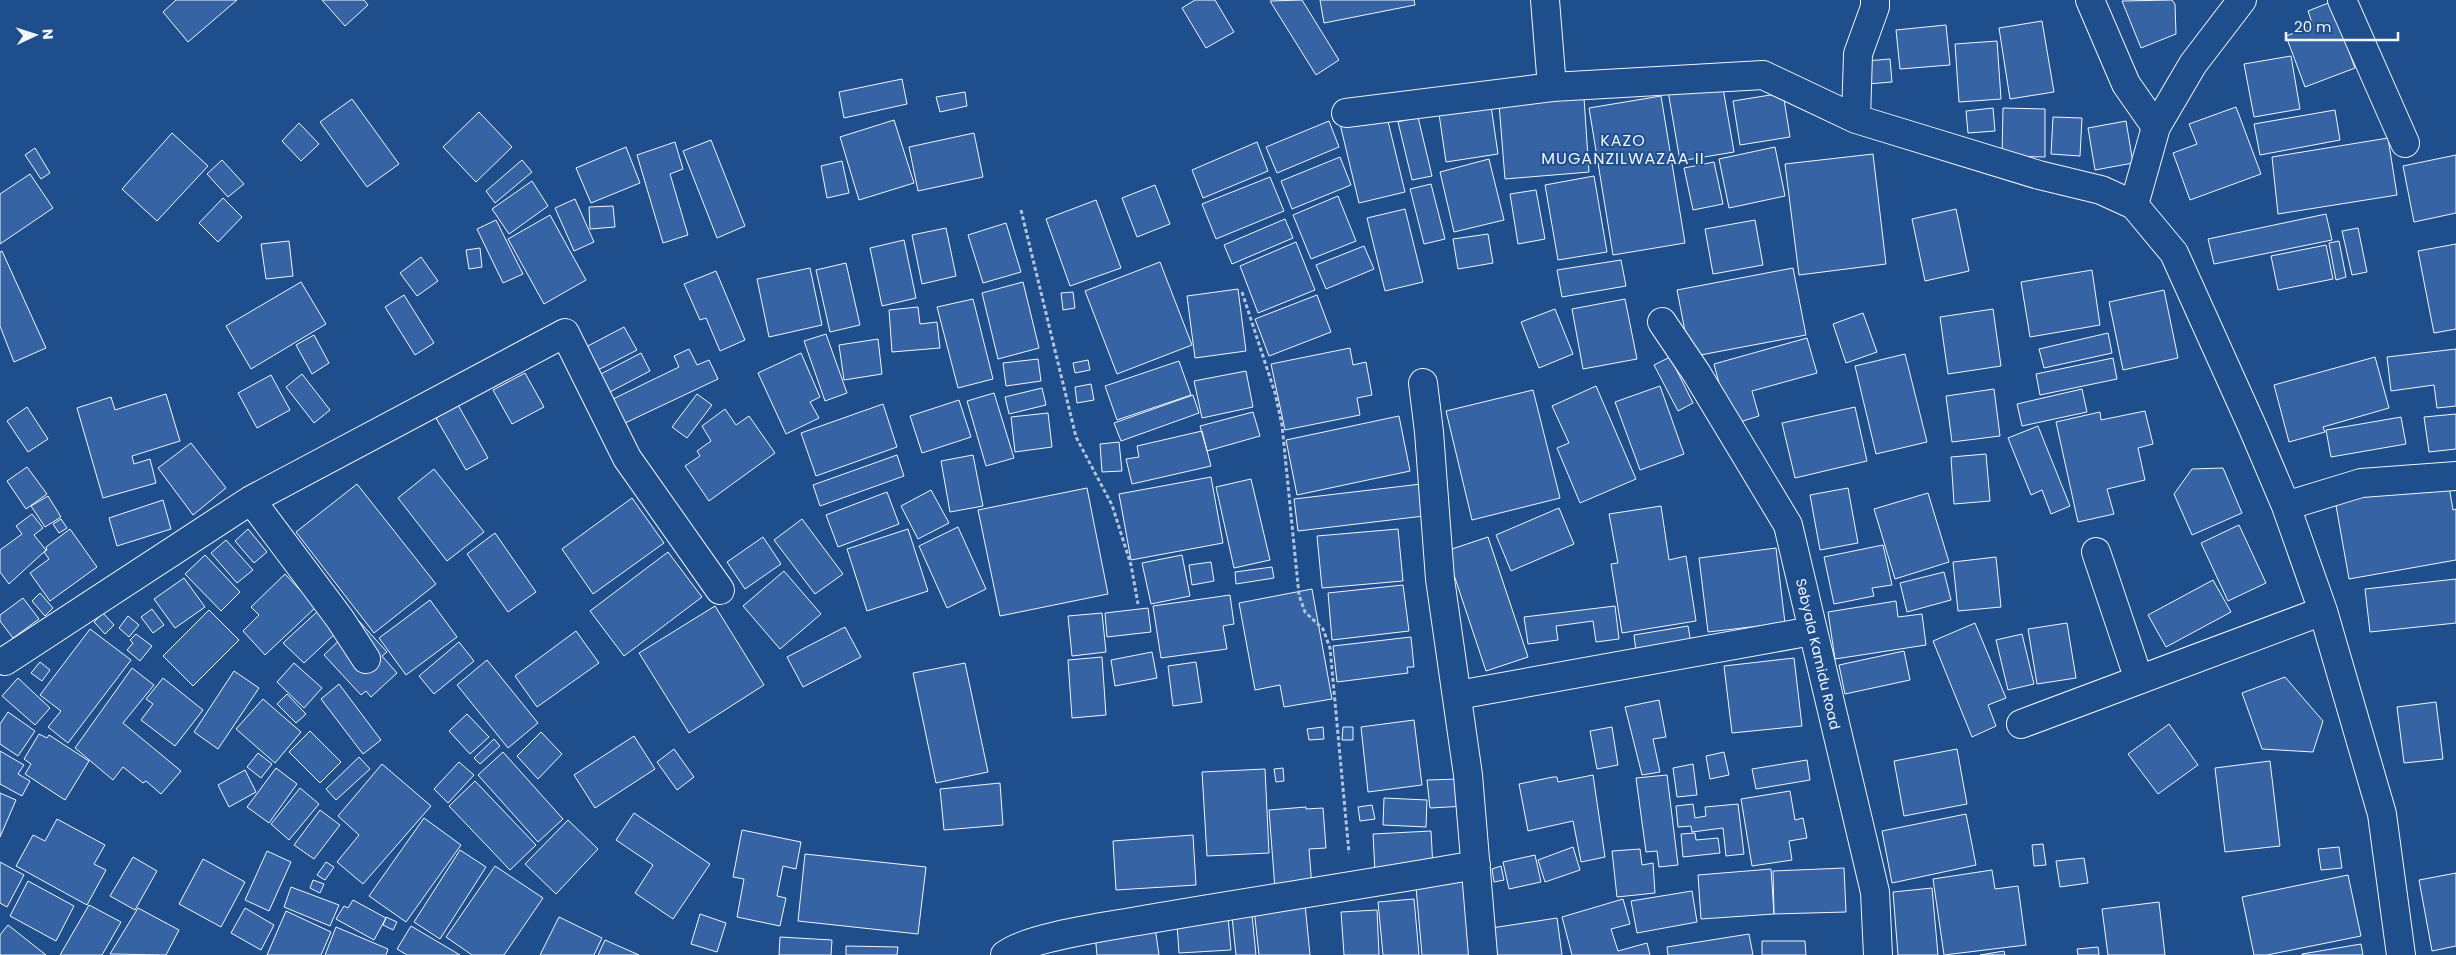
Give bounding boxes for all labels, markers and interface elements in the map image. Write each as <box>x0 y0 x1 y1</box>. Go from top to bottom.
north arrow <box>10 10 60 60</box>
scale bar <box>2286 10 2398 42</box>
text: 20 m <box>2294 16 2332 37</box>
text: N <box>38 28 58 40</box>
district label: KAZO MUGANZILWAZAA II <box>1541 129 1705 170</box>
street label: Sebyala Kamidu Road <box>1791 576 1845 732</box>

